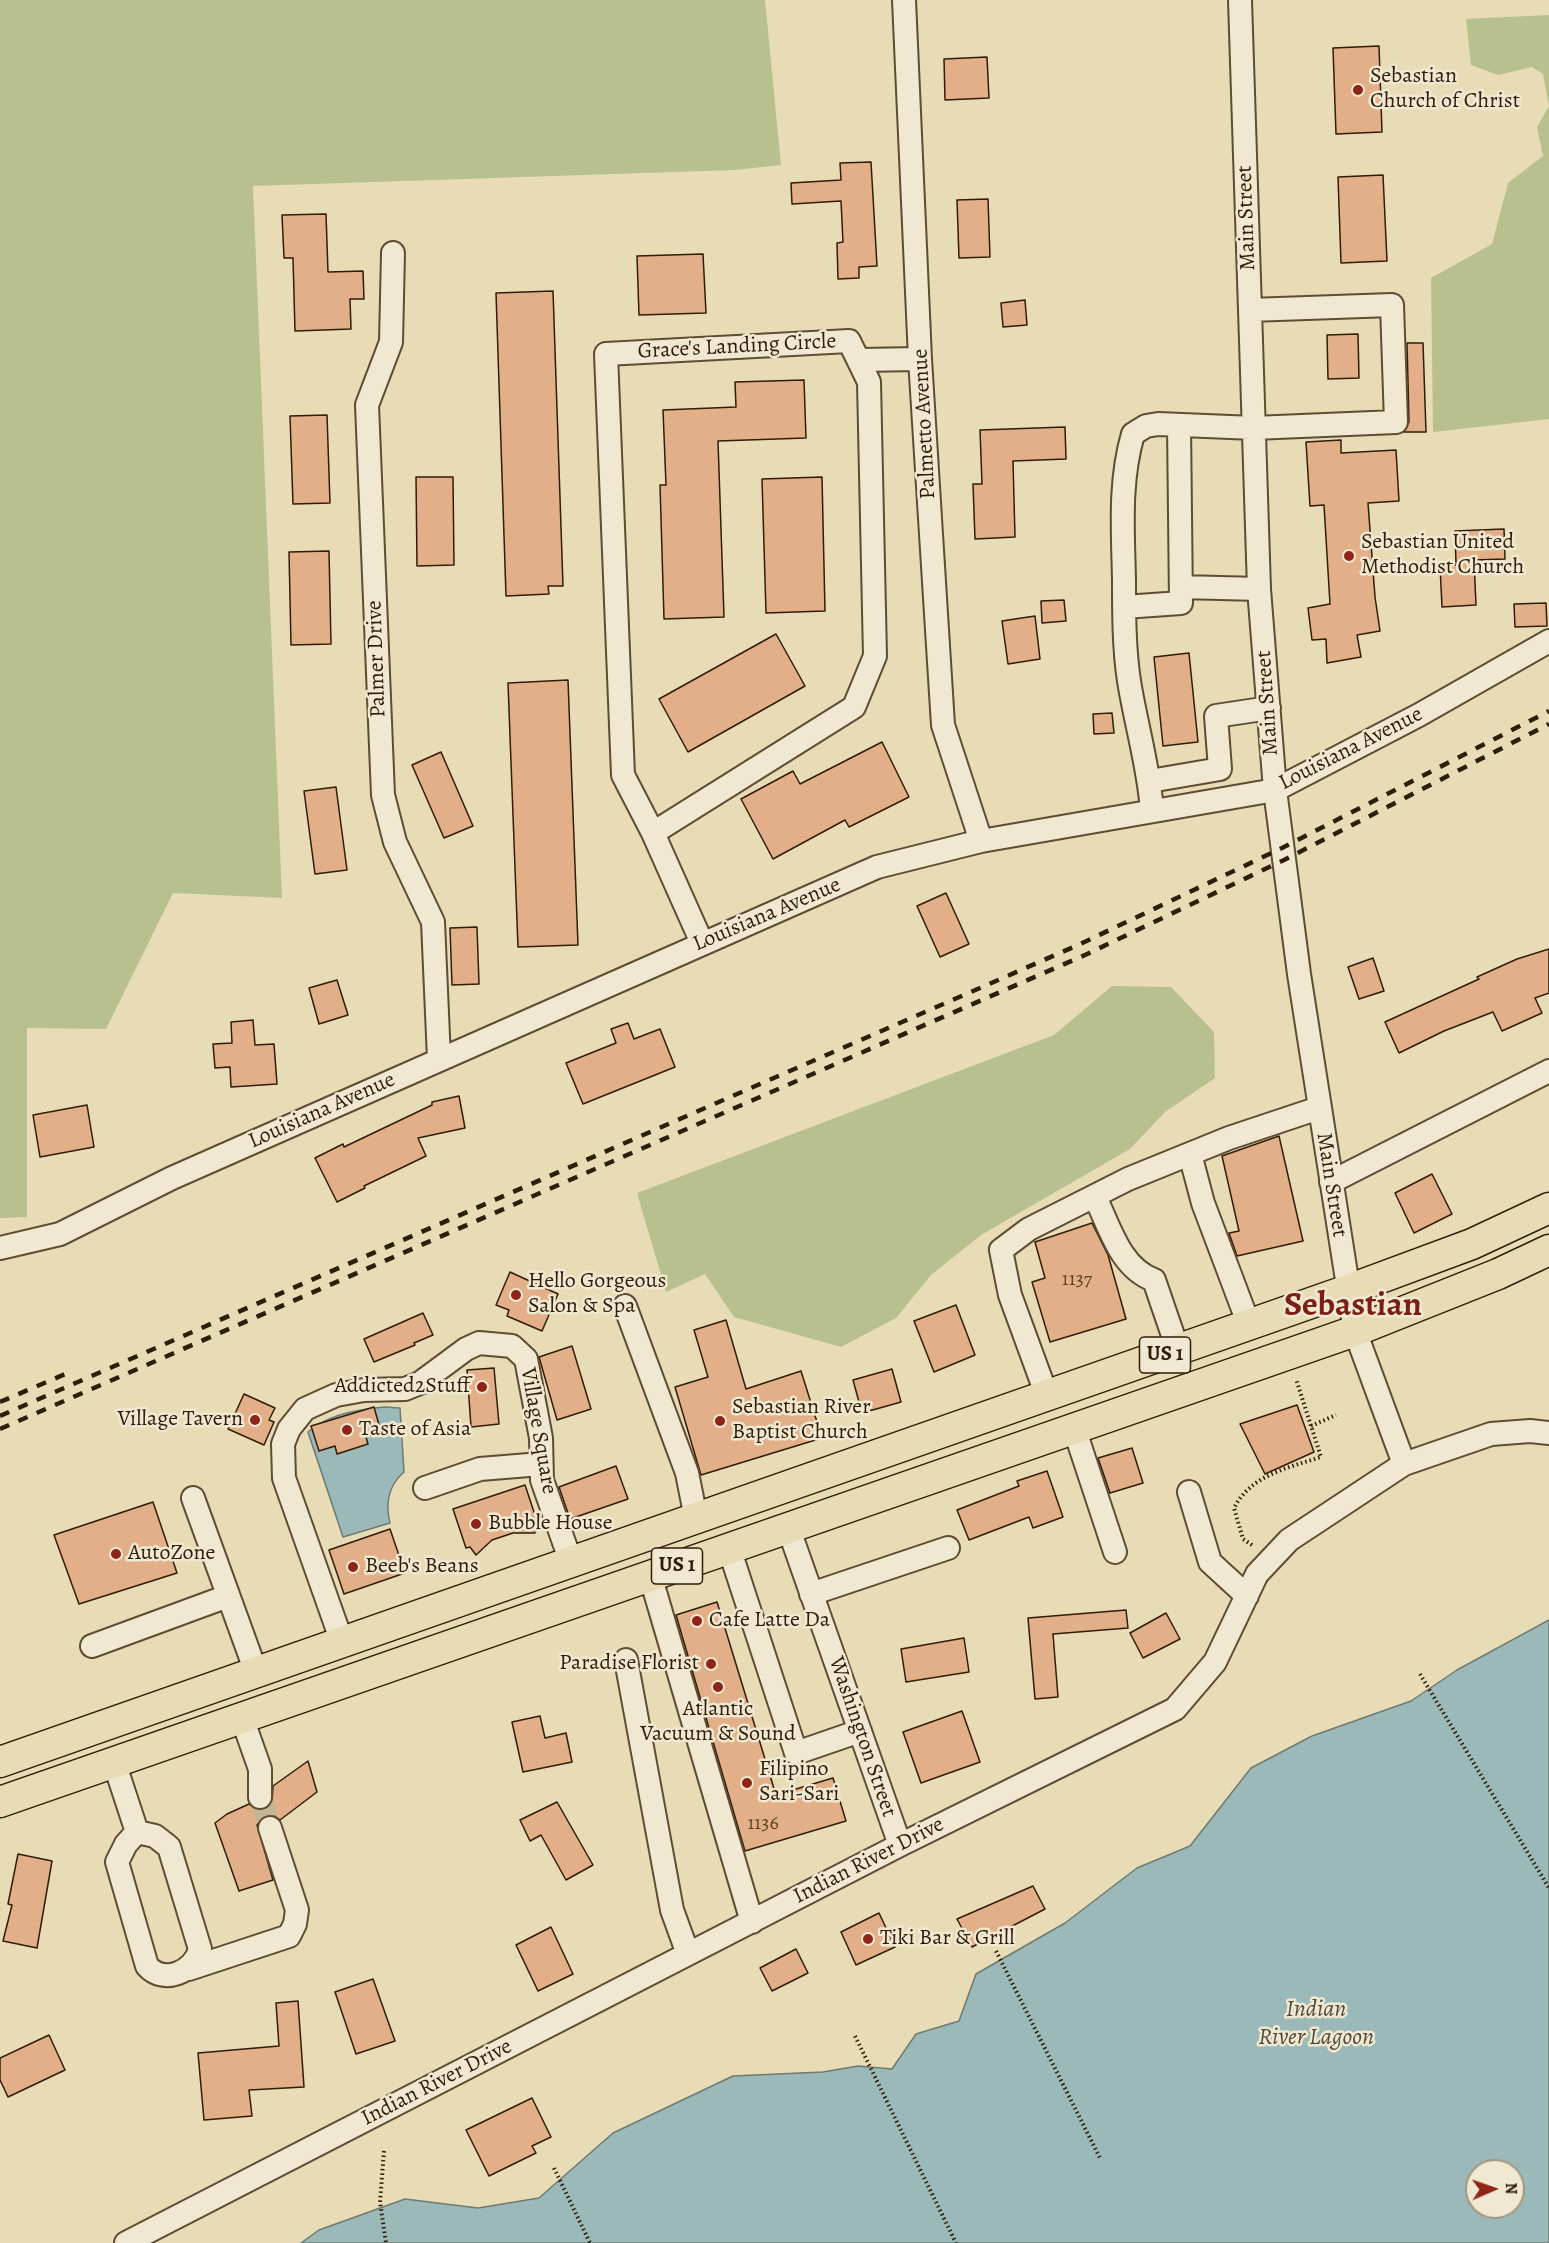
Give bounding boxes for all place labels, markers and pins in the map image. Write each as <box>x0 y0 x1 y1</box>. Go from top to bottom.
place label: Sebastian Church of Christ <box>1370 64 1520 116</box>
marker: Sebastian Church of Christ <box>1351 83 1365 97</box>
place label: Sebastian United Methodist Church <box>1361 530 1524 582</box>
marker: Sebastian United Methodist Church <box>1342 549 1356 563</box>
place label: Hello Gorgeous Salon & Spa <box>528 1269 666 1320</box>
marker: Hello Gorgeous Salon & Spa <box>509 1288 523 1302</box>
place label: Addicted2Stuff <box>334 1374 470 1400</box>
marker: Addicted2Stuff <box>475 1380 489 1394</box>
place label: Sebastian River Baptist Church <box>732 1395 871 1446</box>
place label: Village Tavern <box>118 1407 243 1433</box>
marker: Village Tavern <box>248 1413 262 1427</box>
marker: Sebastian River Baptist Church <box>713 1414 727 1428</box>
place label: Taste of Asia <box>359 1417 471 1443</box>
marker: Taste of Asia <box>340 1423 354 1437</box>
place label: Bubble House <box>488 1511 613 1537</box>
marker: Bubble House <box>469 1517 483 1531</box>
place label: AutoZone <box>128 1541 215 1567</box>
marker: AutoZone <box>109 1547 123 1561</box>
place label: Beeb's Beans <box>365 1554 478 1580</box>
marker: Beeb's Beans <box>346 1560 360 1574</box>
place label: Cafe Latte Da <box>709 1608 830 1634</box>
marker: Cafe Latte Da <box>690 1614 704 1628</box>
place label: Paradise Florist <box>559 1651 699 1677</box>
marker: Paradise Florist <box>704 1657 718 1671</box>
marker: Atlantic Vacuum & Sound <box>711 1680 725 1694</box>
place label: Atlantic Vacuum & Sound <box>640 1697 796 1748</box>
place label: Filipino Sari-Sari <box>759 1757 840 1808</box>
marker: Filipino Sari-Sari <box>740 1776 754 1790</box>
place label: Tiki Bar & Grill <box>880 1926 1015 1952</box>
marker: Tiki Bar & Grill <box>861 1932 875 1946</box>

